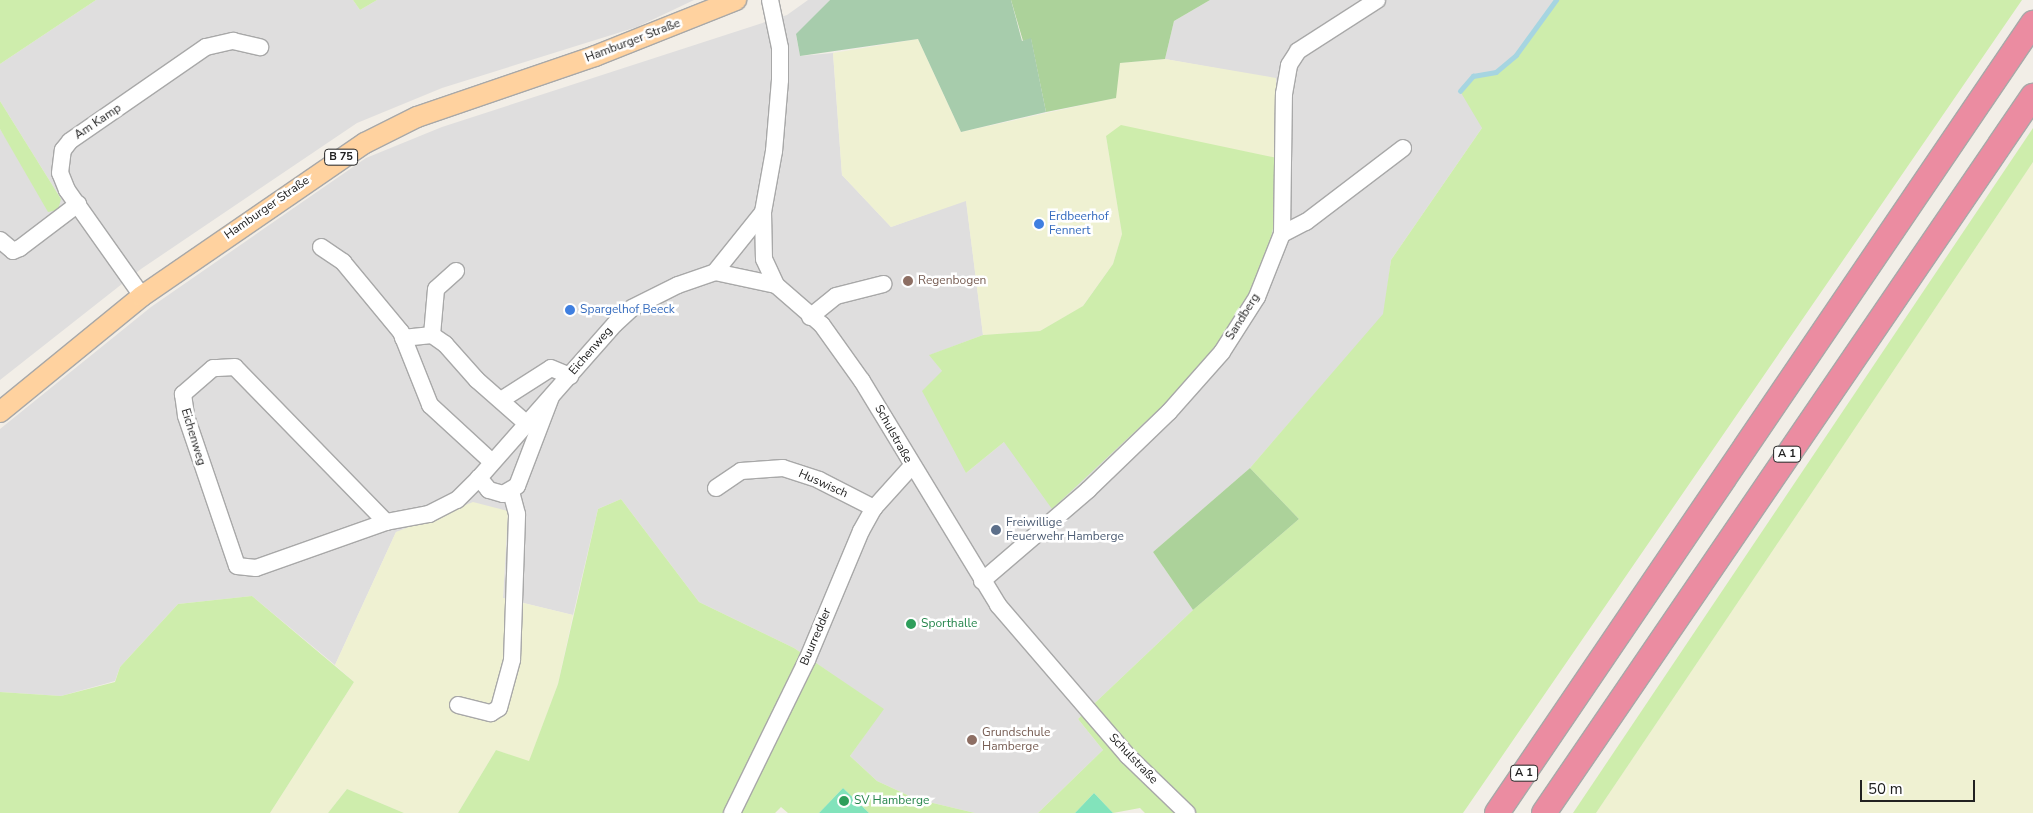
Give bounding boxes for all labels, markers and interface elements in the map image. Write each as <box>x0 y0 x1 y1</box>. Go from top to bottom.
street label: Hamburger Straße <box>584 16 682 66</box>
street label: Am Kamp <box>72 101 124 143</box>
road number: B 75 <box>324 148 358 166</box>
street label: Hamburger Straße <box>222 173 312 243</box>
place label: Erdbeerhof Fennert <box>1049 210 1109 238</box>
marker: Erdbeerhof Fennert <box>1033 218 1045 230</box>
place label: Regenbogen <box>918 274 986 288</box>
marker: Regenbogen <box>902 275 914 287</box>
street label: Sandberg <box>1223 291 1263 343</box>
place label: Spargelhof Beeck <box>580 303 675 317</box>
marker: Spargelhof Beeck <box>564 304 576 316</box>
street label: Eichenweg <box>566 324 616 378</box>
street label: Schulstraße <box>871 402 915 466</box>
street label: Eichenweg <box>178 407 208 467</box>
road number: A 1 <box>1772 446 1802 462</box>
street label: Huswisch <box>796 467 850 501</box>
place label: Freiwillige Feuerwehr Hamberge <box>1006 516 1124 544</box>
marker: Freiwillige Feuerwehr Hamberge <box>990 524 1002 536</box>
street label: Buurredder <box>797 606 835 668</box>
place label: Sporthalle <box>921 617 977 631</box>
marker: Sporthalle <box>905 618 917 630</box>
place label: Grundschule Hamberge <box>982 726 1050 754</box>
street label: Schulstraße <box>1106 731 1160 787</box>
marker: Grundschule Hamberge <box>966 734 978 746</box>
road number: A 1 <box>1509 764 1539 781</box>
scale bar <box>1863 770 1978 802</box>
text: 50 m <box>1868 779 1903 799</box>
place label: SV Hamberge <box>854 794 929 808</box>
marker: SV Hamberge <box>838 795 850 807</box>

